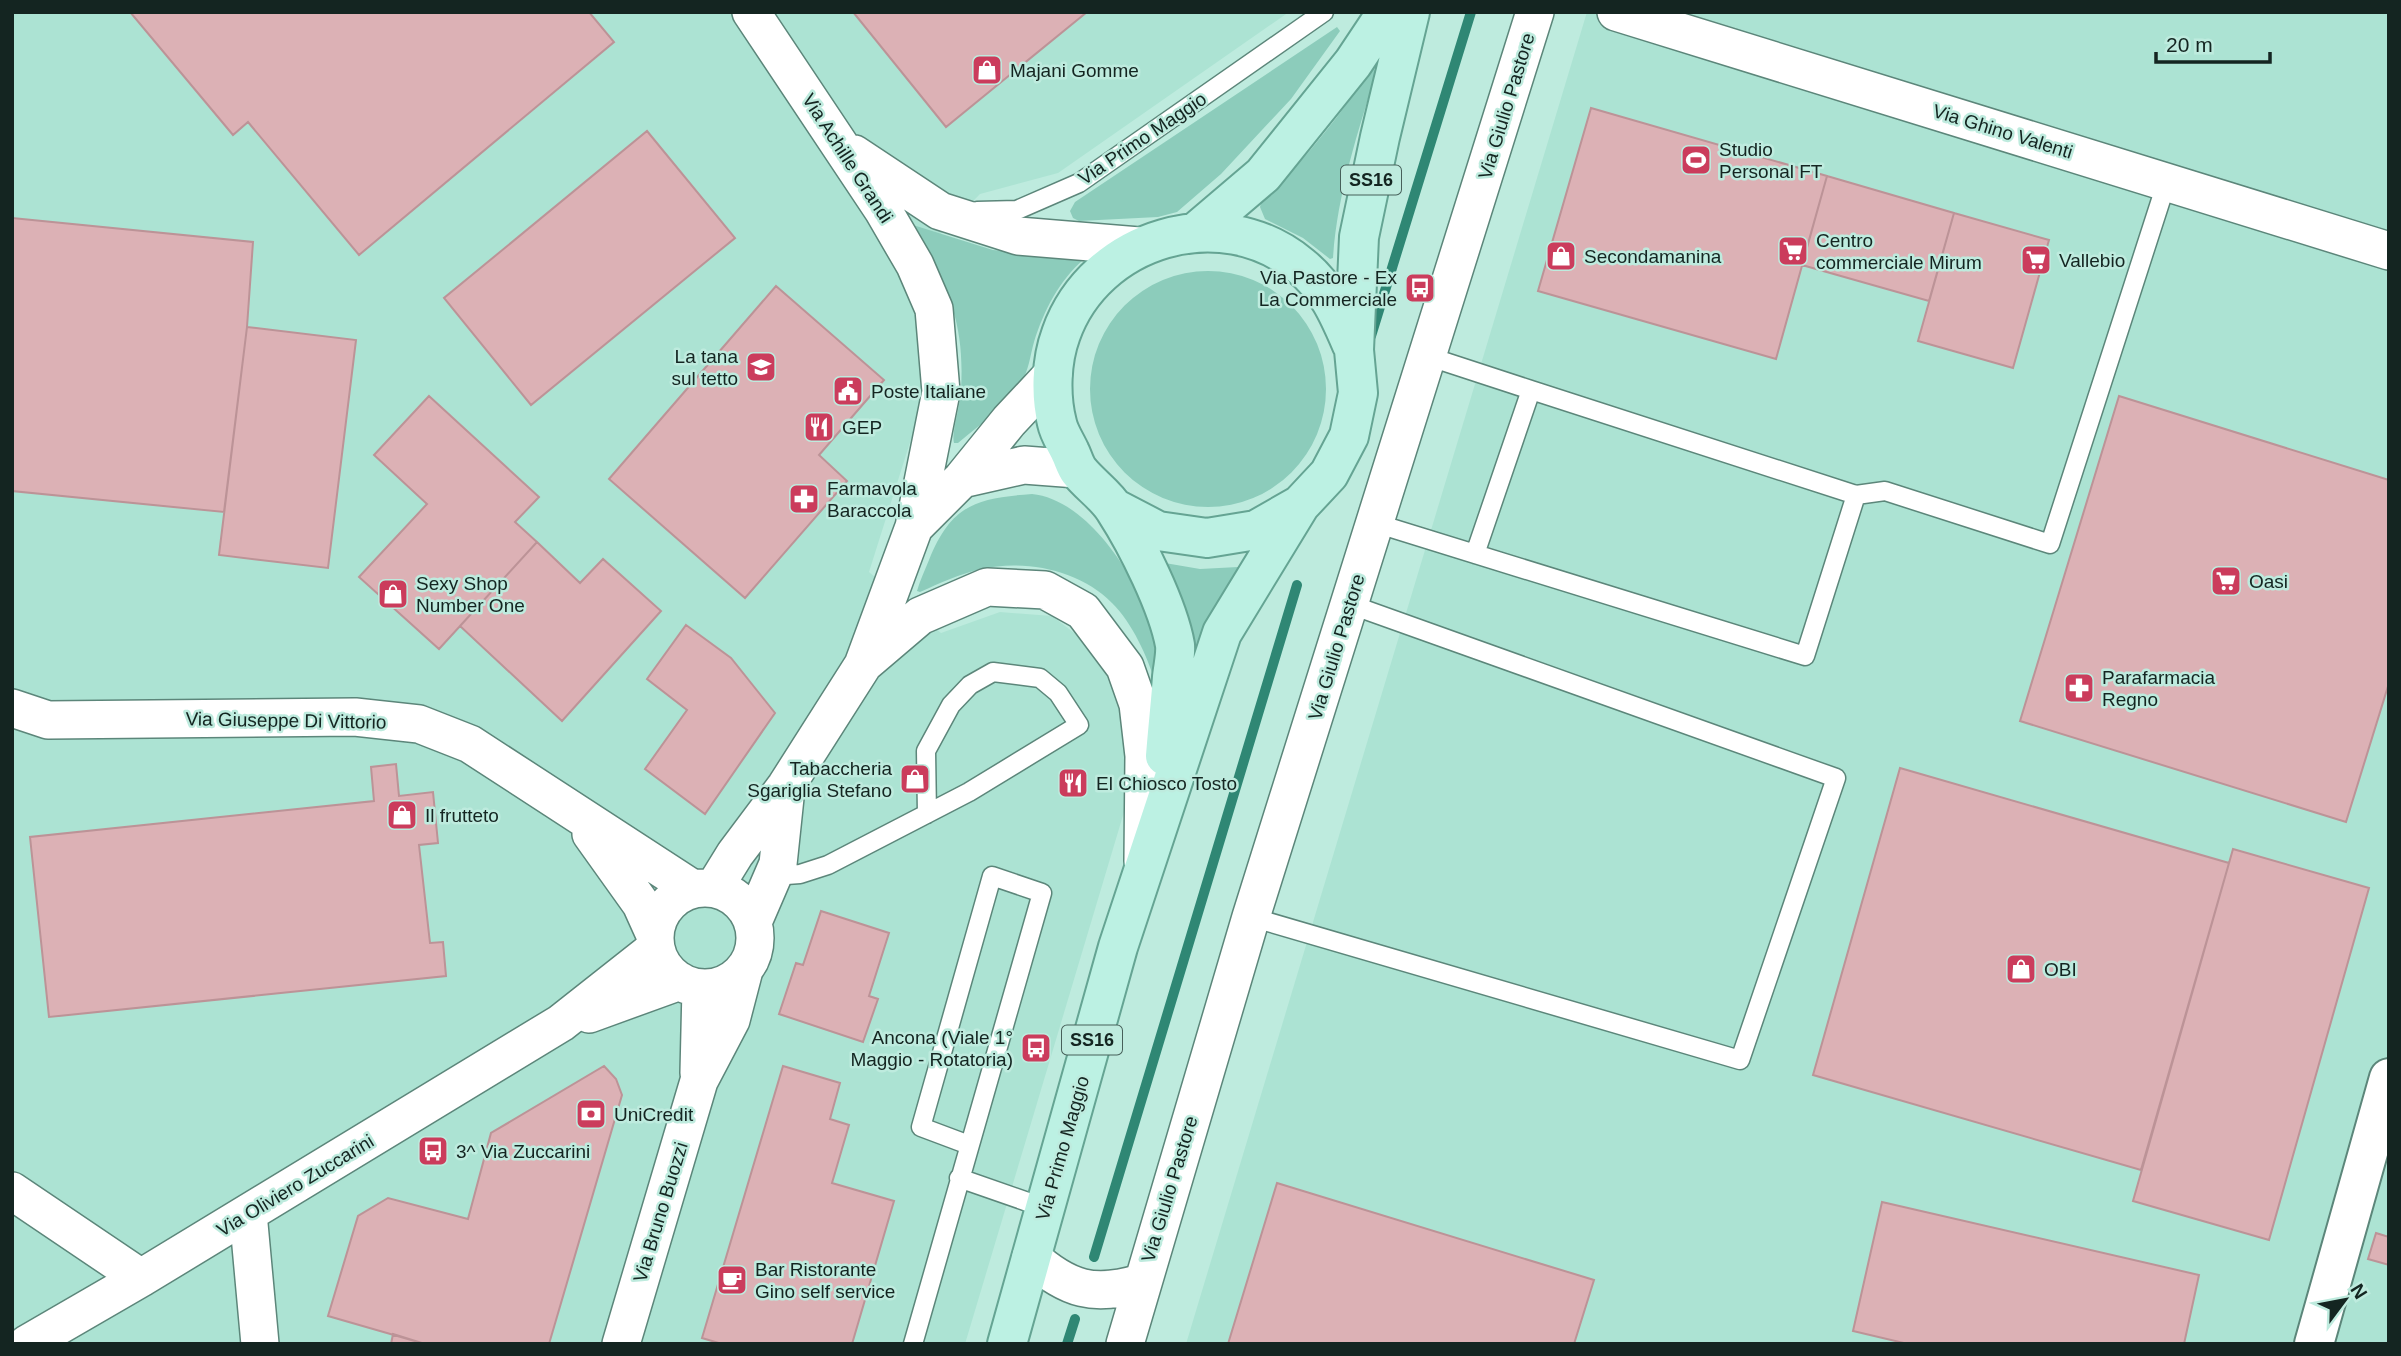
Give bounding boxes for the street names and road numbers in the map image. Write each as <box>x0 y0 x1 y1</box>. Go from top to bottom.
street label: Via Giulio Pastore <box>1474 31 1539 182</box>
street label: Via Primo Maggio <box>1074 88 1210 189</box>
street label: Via Achille Grandi <box>798 90 897 227</box>
street label: Via Ghino Valenti <box>1930 100 2075 163</box>
road number: SS16 <box>1341 166 1401 195</box>
street label: Via Giulio Pastore <box>1304 572 1369 723</box>
street label: Via Giuseppe Di Vittorio <box>185 708 387 733</box>
road number: SS16 <box>1062 1026 1122 1055</box>
street label: Via Primo Maggio <box>1032 1073 1093 1223</box>
street label: Via Giulio Pastore <box>1137 1114 1202 1265</box>
street label: Via Oliviero Zuccarini <box>213 1130 377 1241</box>
street label: Via Bruno Buozzi <box>629 1140 692 1285</box>

